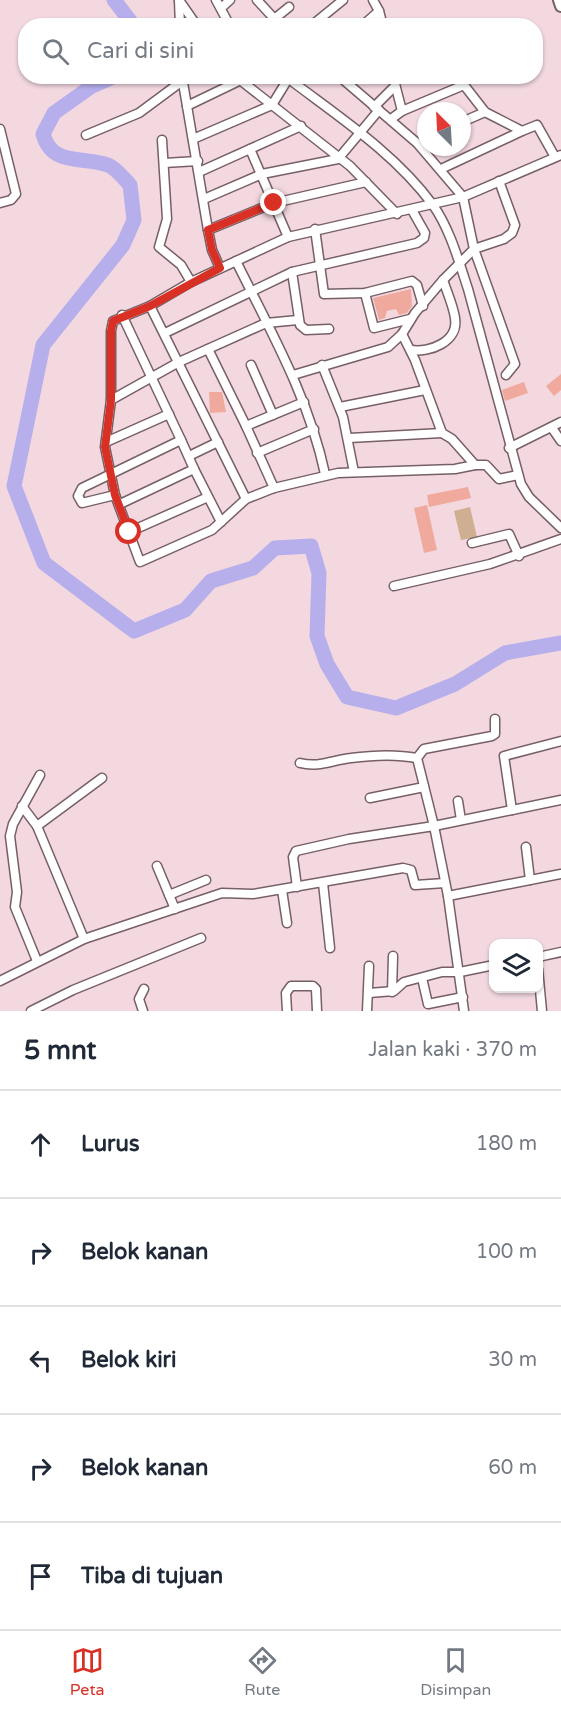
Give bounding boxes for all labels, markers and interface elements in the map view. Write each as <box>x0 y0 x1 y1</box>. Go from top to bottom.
search box <box>18 18 543 84</box>
icon: search <box>39 35 72 68</box>
text: Cari di sini <box>87 38 194 64</box>
north arrow <box>417 102 471 156</box>
route end <box>260 189 286 215</box>
route start <box>115 518 141 544</box>
map controls <box>489 939 543 993</box>
button: layers <box>489 939 543 993</box>
text: 5 mnt <box>24 1035 96 1066</box>
text: Jalan kaki · 370 m <box>368 1038 537 1062</box>
icon: ahead <box>24 1128 57 1161</box>
text: Lurus <box>81 1131 139 1157</box>
text: 180 m <box>476 1132 537 1156</box>
icon: right <box>24 1236 57 1269</box>
text: Belok kanan <box>81 1239 208 1265</box>
text: 100 m <box>476 1240 537 1264</box>
icon: left <box>24 1344 57 1377</box>
text: Belok kiri <box>81 1347 177 1373</box>
text: 30 m <box>488 1348 537 1372</box>
icon: right <box>24 1452 57 1485</box>
text: Belok kanan <box>81 1455 208 1481</box>
text: 60 m <box>488 1456 537 1480</box>
icon: arrive <box>24 1560 57 1593</box>
text: Tiba di tujuan <box>81 1563 223 1589</box>
tab: Peta <box>70 1644 105 1700</box>
tab: Rute <box>244 1644 280 1700</box>
tab: Disimpan <box>420 1644 491 1700</box>

